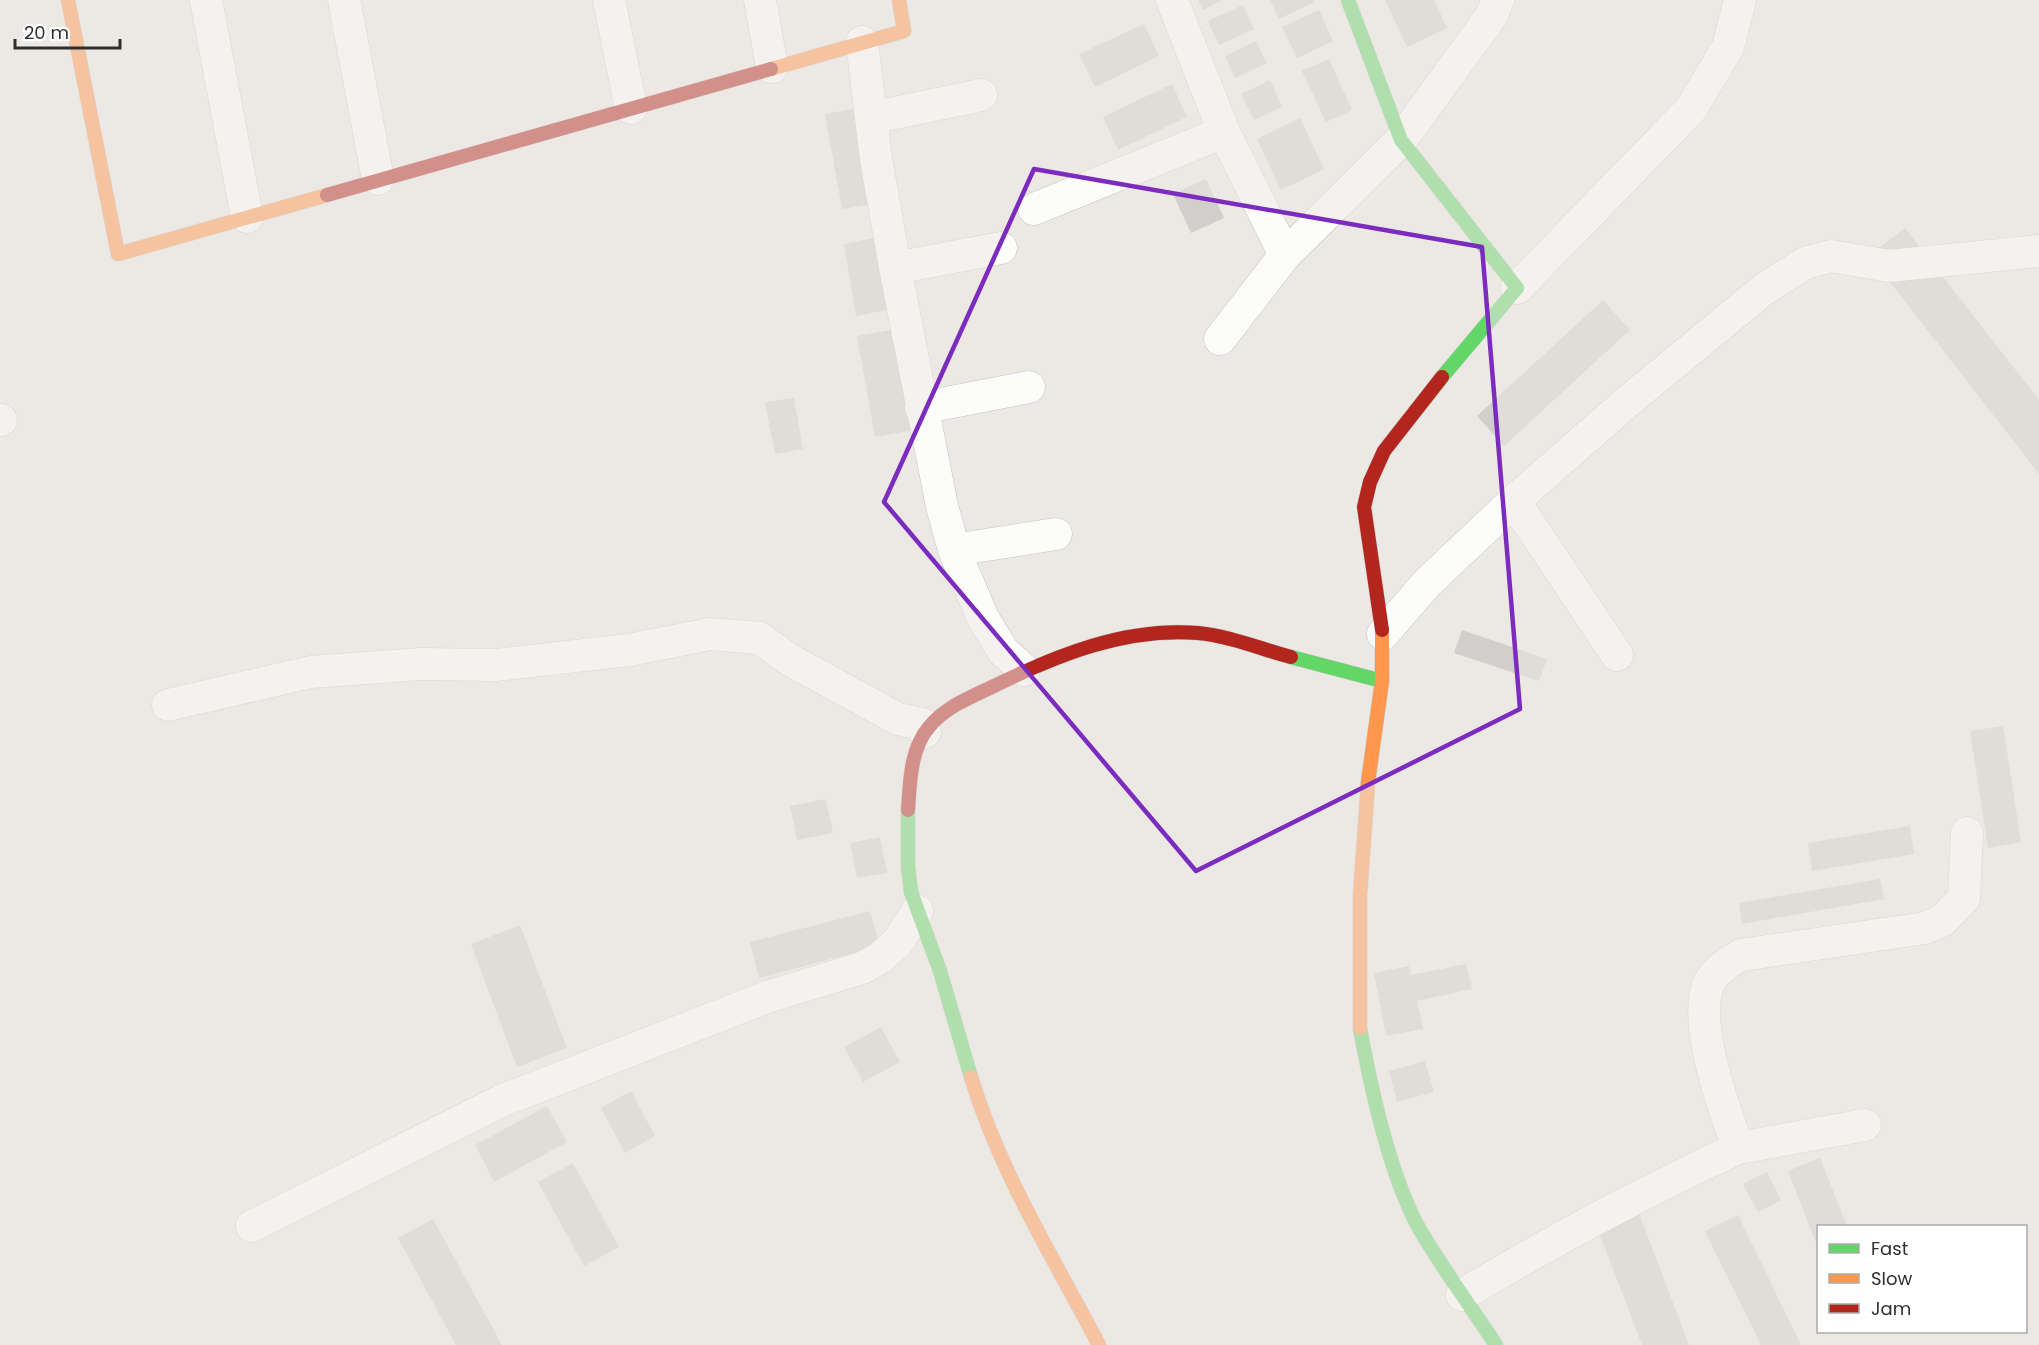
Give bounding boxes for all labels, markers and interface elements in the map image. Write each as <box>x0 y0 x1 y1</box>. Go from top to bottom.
scale bar <box>15 12 120 50</box>
text: 20 m <box>24 20 69 45</box>
legend <box>1817 1225 2027 1333</box>
text: Fast <box>1871 1236 1908 1261</box>
text: Slow <box>1871 1266 1913 1291</box>
text: Jam <box>1871 1296 1911 1321</box>

